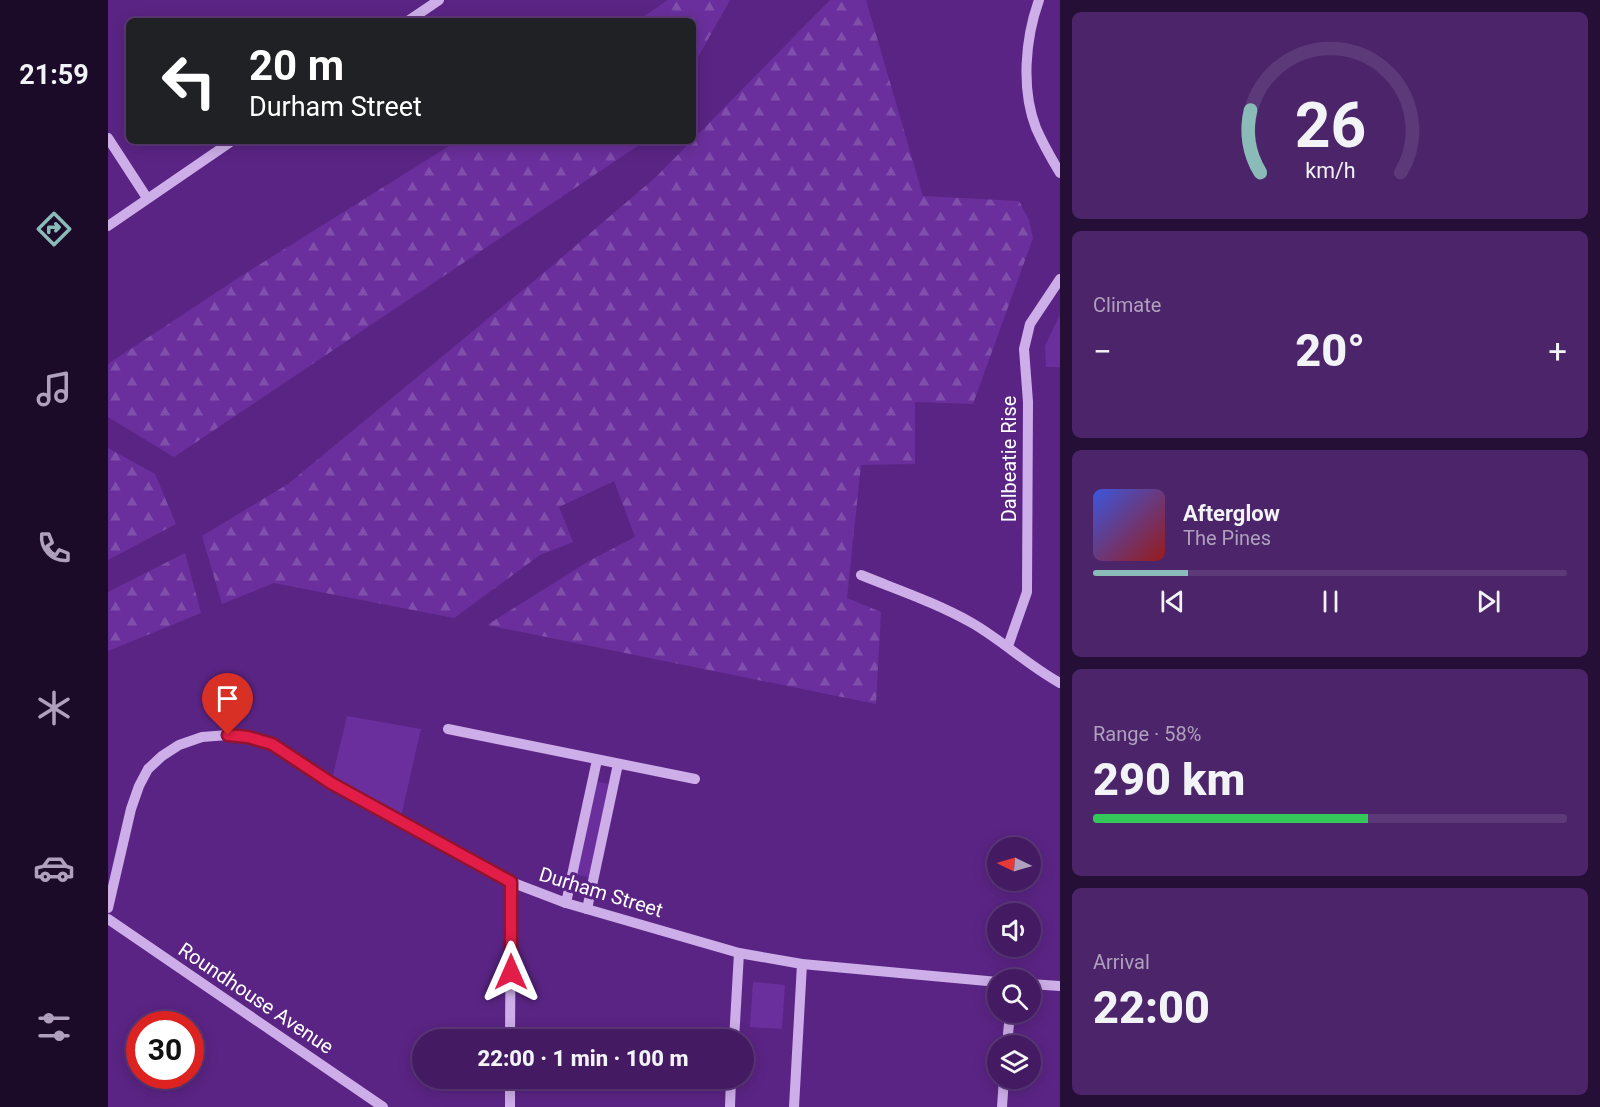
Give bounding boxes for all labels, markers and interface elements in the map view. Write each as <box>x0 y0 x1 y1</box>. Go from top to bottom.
text: 20 m <box>249 41 344 90</box>
icon: left <box>150 42 228 120</box>
text: 21:59 <box>19 59 89 91</box>
text: 26 <box>1294 89 1366 162</box>
text: Durham Street <box>249 91 422 123</box>
text: km/h <box>1305 158 1355 183</box>
icon: directions <box>33 208 75 250</box>
text: Climate <box>1093 293 1161 317</box>
text: 20° <box>1295 324 1365 377</box>
text: − <box>1093 332 1112 371</box>
text: + <box>1548 332 1567 371</box>
icon: music <box>33 368 75 410</box>
street label: Dalbeatie Rise <box>997 396 1021 522</box>
text: Afterglow <box>1183 501 1280 526</box>
text: The Pines <box>1183 526 1271 550</box>
icon: phone <box>33 527 75 569</box>
icon: previous <box>1156 585 1189 618</box>
icon: pause <box>1314 585 1347 618</box>
icon: next <box>1472 585 1505 618</box>
pin <box>202 673 253 735</box>
icon: arrive <box>211 682 244 715</box>
icon: climate <box>33 687 75 729</box>
text: Range · 58% <box>1093 722 1201 746</box>
text: 290 km <box>1093 753 1245 806</box>
north arrow <box>987 837 1041 891</box>
map controls <box>987 837 1041 1089</box>
icon: car <box>33 847 75 889</box>
street label: Durham Street <box>536 862 666 922</box>
button: sound <box>987 903 1041 957</box>
street label: Roundhouse Avenue <box>174 937 338 1059</box>
position arrow <box>479 940 543 1004</box>
text: Arrival <box>1093 950 1150 974</box>
button: search <box>987 969 1041 1023</box>
text: 22:00 <box>1093 981 1210 1034</box>
icon: filters <box>33 1006 75 1048</box>
speed limit sign: 30 <box>126 1011 204 1089</box>
button: layers <box>987 1035 1041 1089</box>
text: 22:00 · 1 min · 100 m <box>478 1046 688 1071</box>

